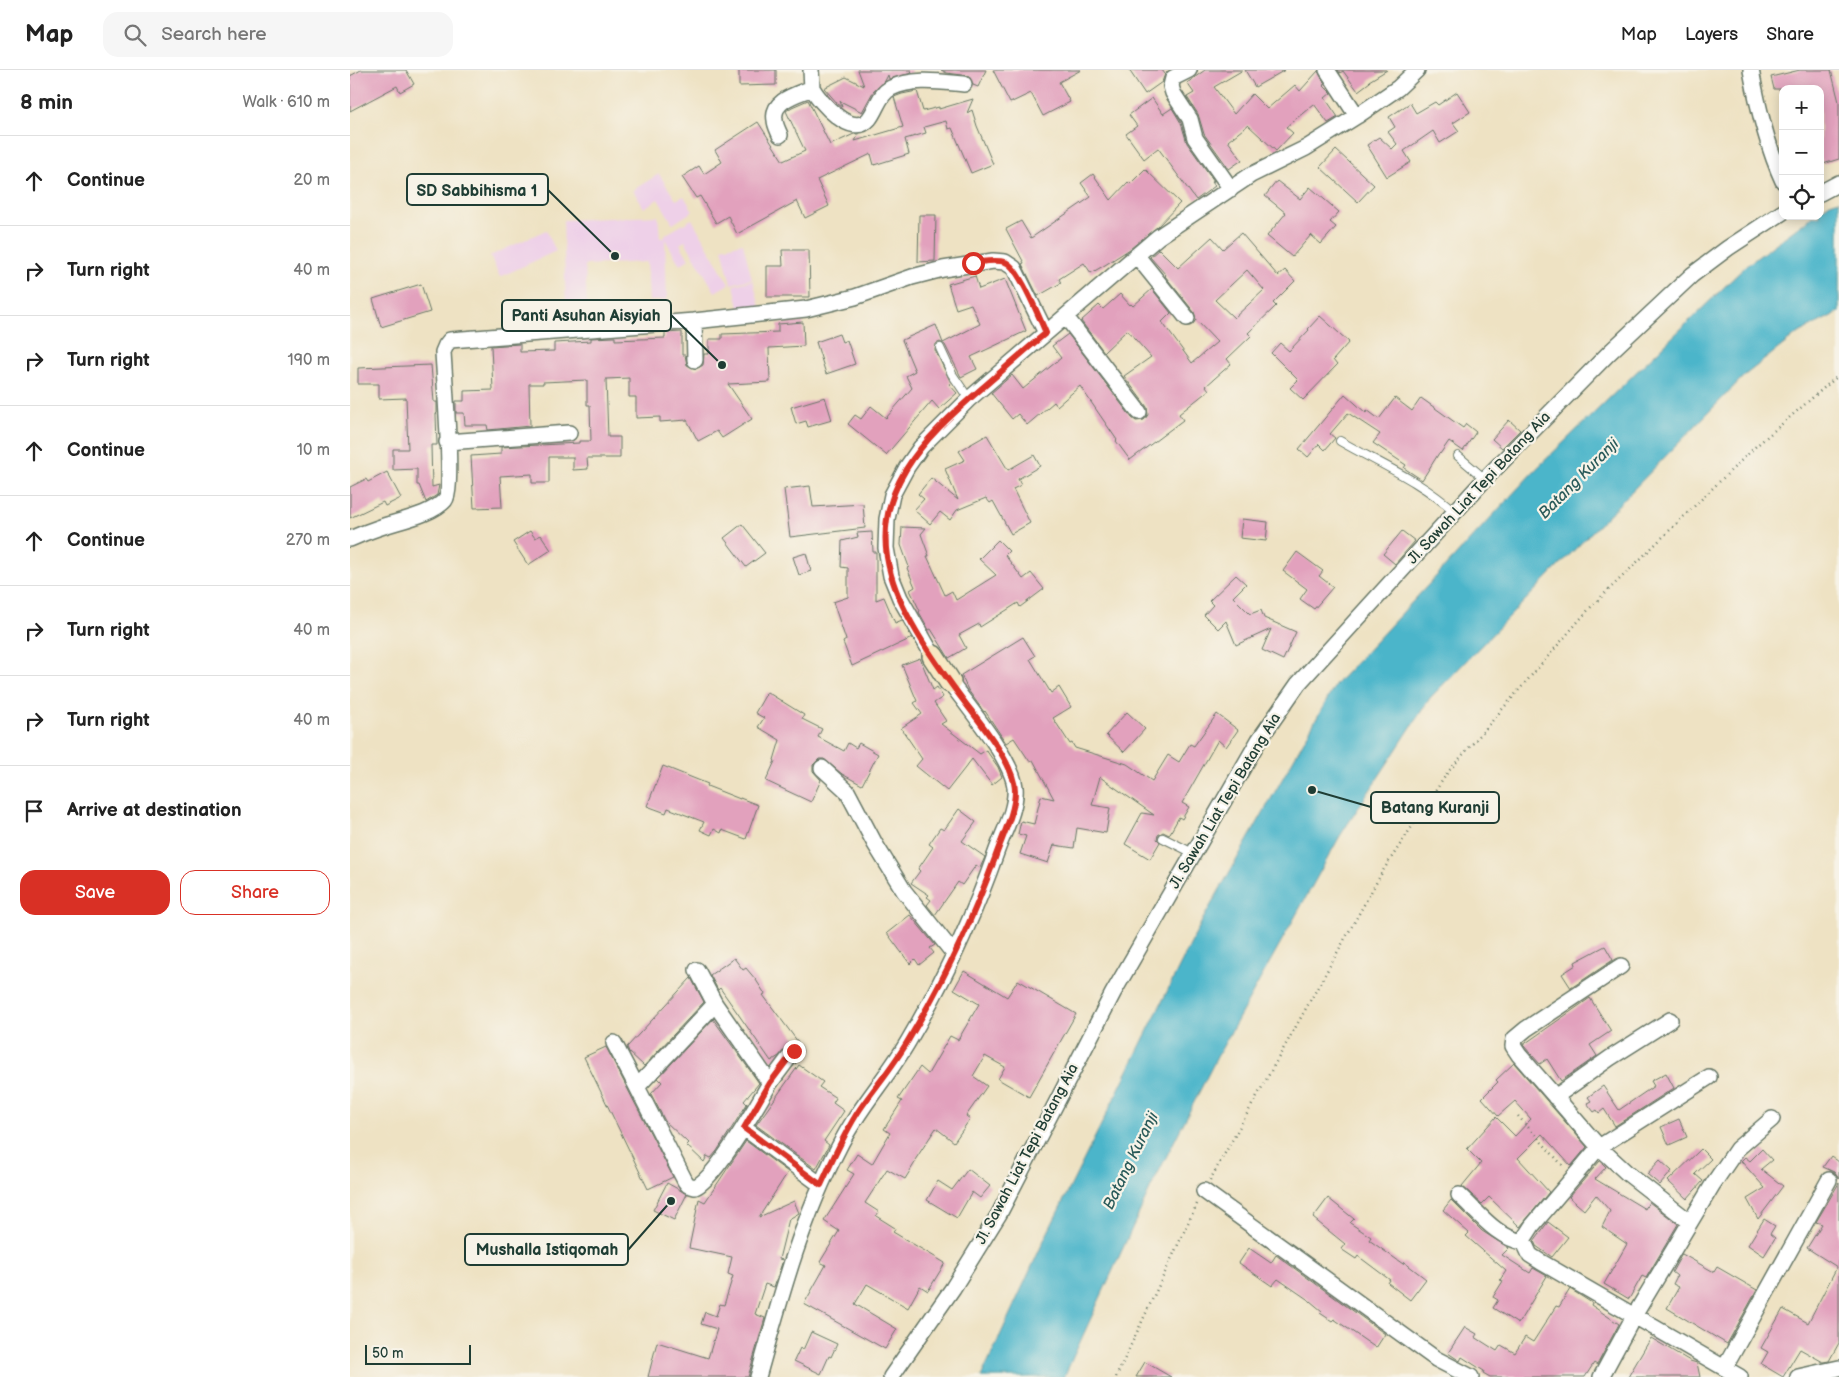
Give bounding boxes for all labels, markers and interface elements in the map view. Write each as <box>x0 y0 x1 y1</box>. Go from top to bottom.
search box <box>103 12 453 57</box>
text: Map <box>25 20 73 49</box>
icon: search <box>121 21 149 49</box>
text: Search here <box>161 23 267 46</box>
text: Map <box>1621 24 1657 45</box>
text: Layers <box>1685 24 1738 45</box>
text: Share <box>1766 24 1814 45</box>
map controls <box>1779 85 1824 220</box>
button: + <box>1779 85 1824 130</box>
text: 8 min <box>20 90 73 115</box>
text: Walk · 610 m <box>242 93 330 112</box>
button: − <box>1779 130 1824 175</box>
icon: ahead <box>20 167 48 195</box>
text: Continue <box>67 169 145 192</box>
text: 20 m <box>294 171 330 190</box>
callout: SD Sabbihisma 1 <box>407 174 548 205</box>
button: locate <box>1779 175 1824 220</box>
text: SD Sabbihisma 1 <box>416 182 538 201</box>
route start <box>962 252 985 275</box>
icon: right <box>20 257 48 285</box>
text: Turn right <box>67 259 150 282</box>
text: 40 m <box>293 261 330 280</box>
callout: Panti Asuhan Aisyiah <box>502 300 671 331</box>
text: Panti Asuhan Aisyiah <box>512 307 661 326</box>
icon: right <box>20 347 48 375</box>
text: Turn right <box>67 349 150 372</box>
text: 190 m <box>288 351 330 370</box>
street label: Jl. Sawah Liat Tepi Batang Aia <box>1403 408 1555 568</box>
water label: Batang Kuranji <box>1535 434 1624 523</box>
icon: ahead <box>20 437 48 465</box>
text: Continue <box>67 439 145 462</box>
text: 10 m <box>297 441 330 460</box>
icon: ahead <box>20 527 48 555</box>
text: Continue <box>67 529 145 552</box>
text: 270 m <box>286 531 330 550</box>
icon: right <box>20 617 48 645</box>
text: Turn right <box>67 619 150 642</box>
text: 40 m <box>293 621 330 640</box>
icon: right <box>20 707 48 735</box>
text: Turn right <box>67 709 150 732</box>
street label: Jl. Sawah Liat Tepi Batang Aia <box>1165 710 1285 892</box>
text: 40 m <box>293 711 330 730</box>
callout: Batang Kuranji <box>1371 792 1499 823</box>
icon: arrive <box>20 797 48 825</box>
text: Arrive at destination <box>67 799 242 822</box>
text: Batang Kuranji <box>1381 799 1489 818</box>
button: Save <box>20 870 170 915</box>
button: Share <box>180 870 330 915</box>
route end <box>783 1040 806 1063</box>
street label: Jl. Sawah Liat Tepi Batang Aia <box>971 1061 1083 1247</box>
water label: Batang Kuranji <box>1099 1108 1163 1213</box>
callout: Mushalla Istiqomah <box>465 1234 628 1265</box>
text: Mushalla Istiqomah <box>476 1241 618 1260</box>
scale bar <box>365 1342 471 1365</box>
text: 50 m <box>372 1345 404 1362</box>

